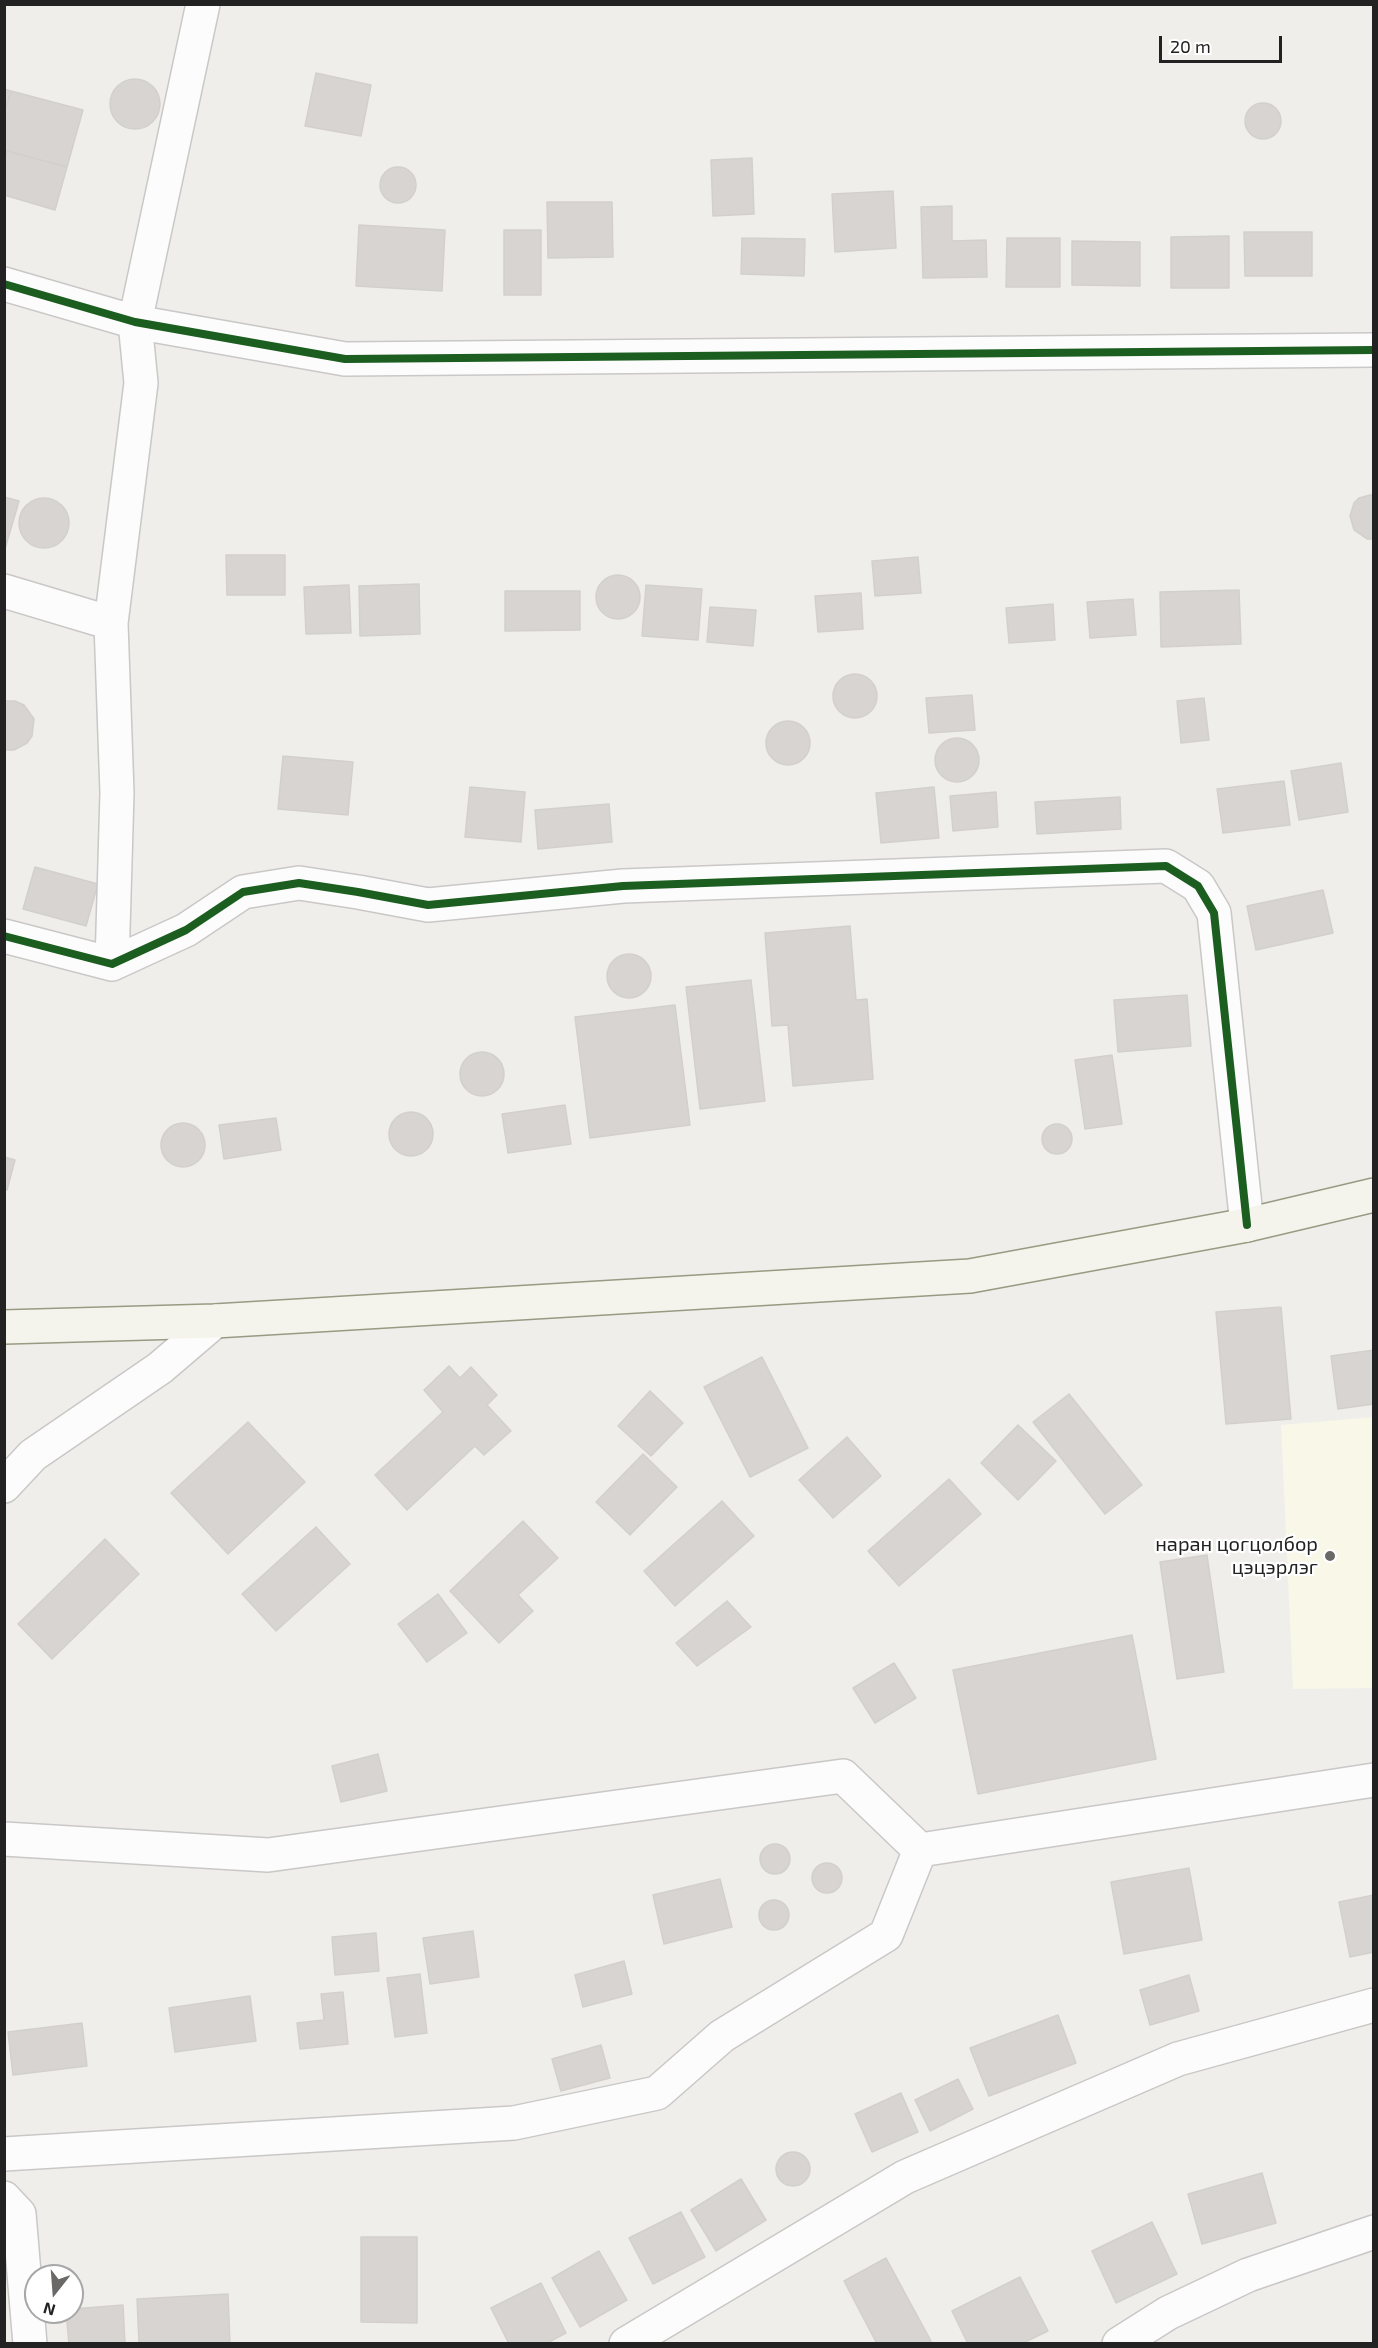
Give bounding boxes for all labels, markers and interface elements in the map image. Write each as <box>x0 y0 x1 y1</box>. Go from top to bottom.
scale bar <box>1162 24 1285 62</box>
text: 20 m <box>1170 35 1211 57</box>
place label: наран цогцолбор цэцэрлэг <box>1155 1532 1318 1579</box>
marker: наран цогцолбор цэцэрлэг <box>1323 1549 1337 1563</box>
north arrow <box>24 2264 84 2324</box>
text: N <box>41 2299 57 2321</box>

